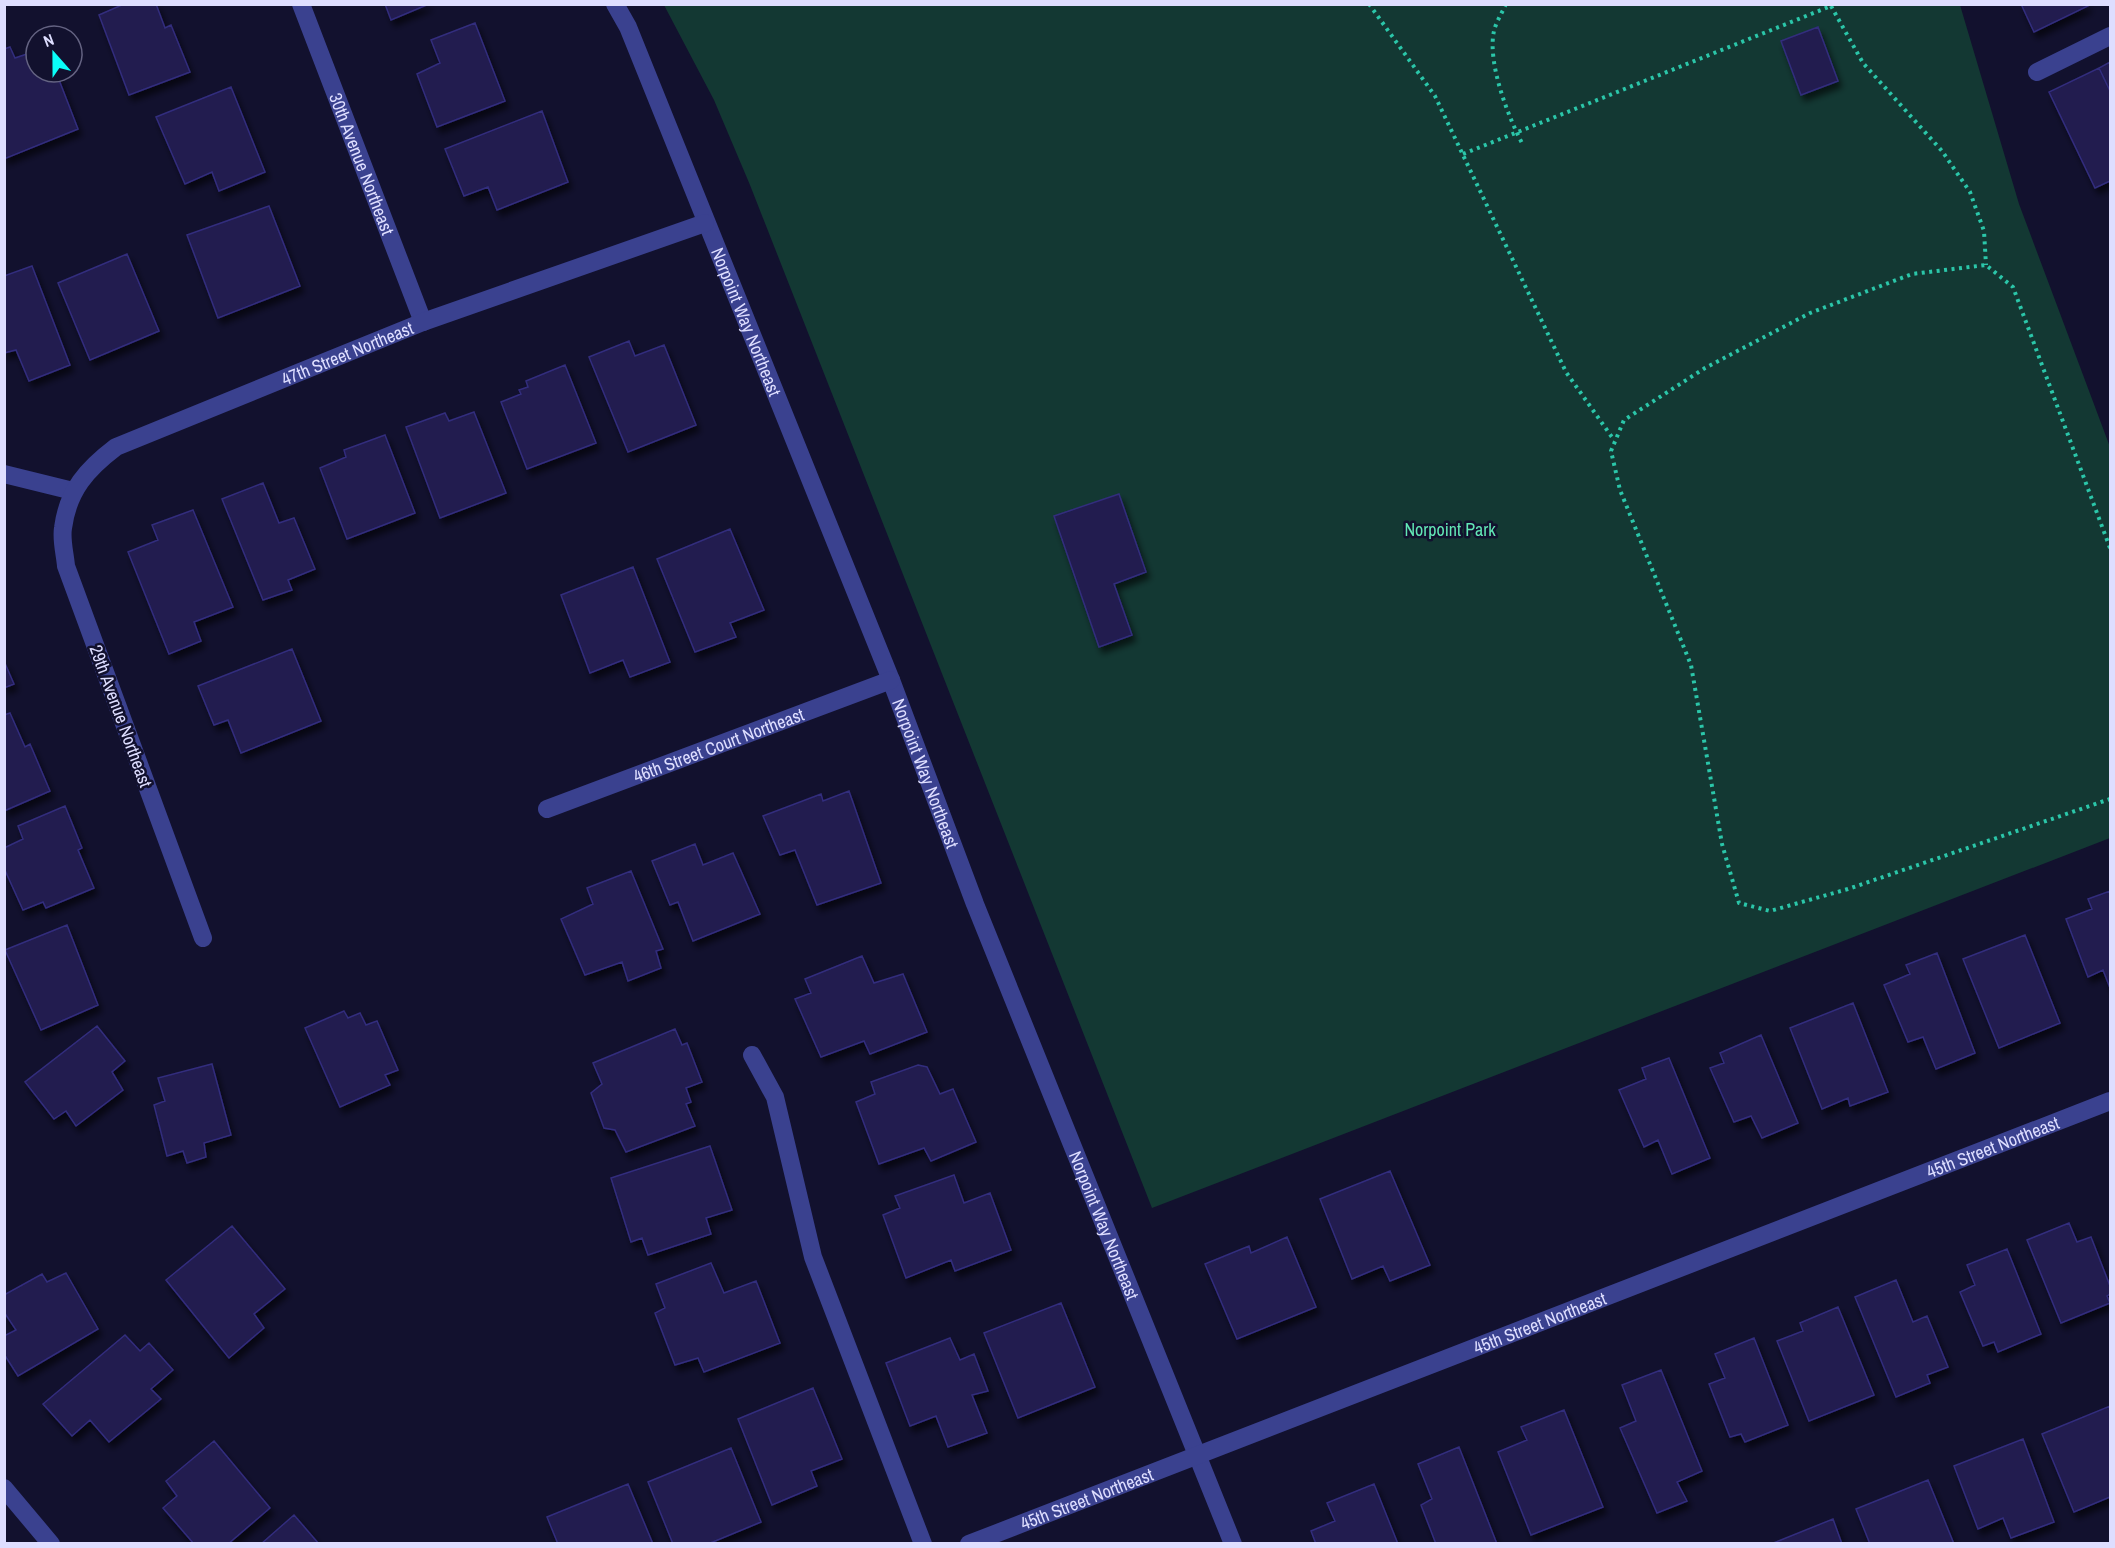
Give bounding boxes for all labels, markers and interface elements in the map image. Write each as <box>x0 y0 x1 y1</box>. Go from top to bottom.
north arrow <box>24 24 84 84</box>
text: N <box>40 28 57 52</box>
street label: 30th Avenue Northeast <box>324 89 401 238</box>
street label: Norpoint Way Northeast <box>706 244 788 400</box>
street label: 47th Street Northeast <box>277 315 417 391</box>
park label: Norpoint Park <box>1404 517 1496 542</box>
street label: 29th Avenue Northeast <box>84 641 158 791</box>
street label: Norpoint Way Northeast <box>887 695 965 852</box>
street label: 46th Street Court Northeast <box>629 701 807 788</box>
street label: 45th Street Northeast <box>1923 1110 2063 1184</box>
street label: Norpoint Way Northeast <box>1063 1147 1146 1303</box>
street label: 45th Street Northeast <box>1470 1285 1610 1360</box>
street label: 45th Street Northeast <box>1016 1461 1156 1535</box>

